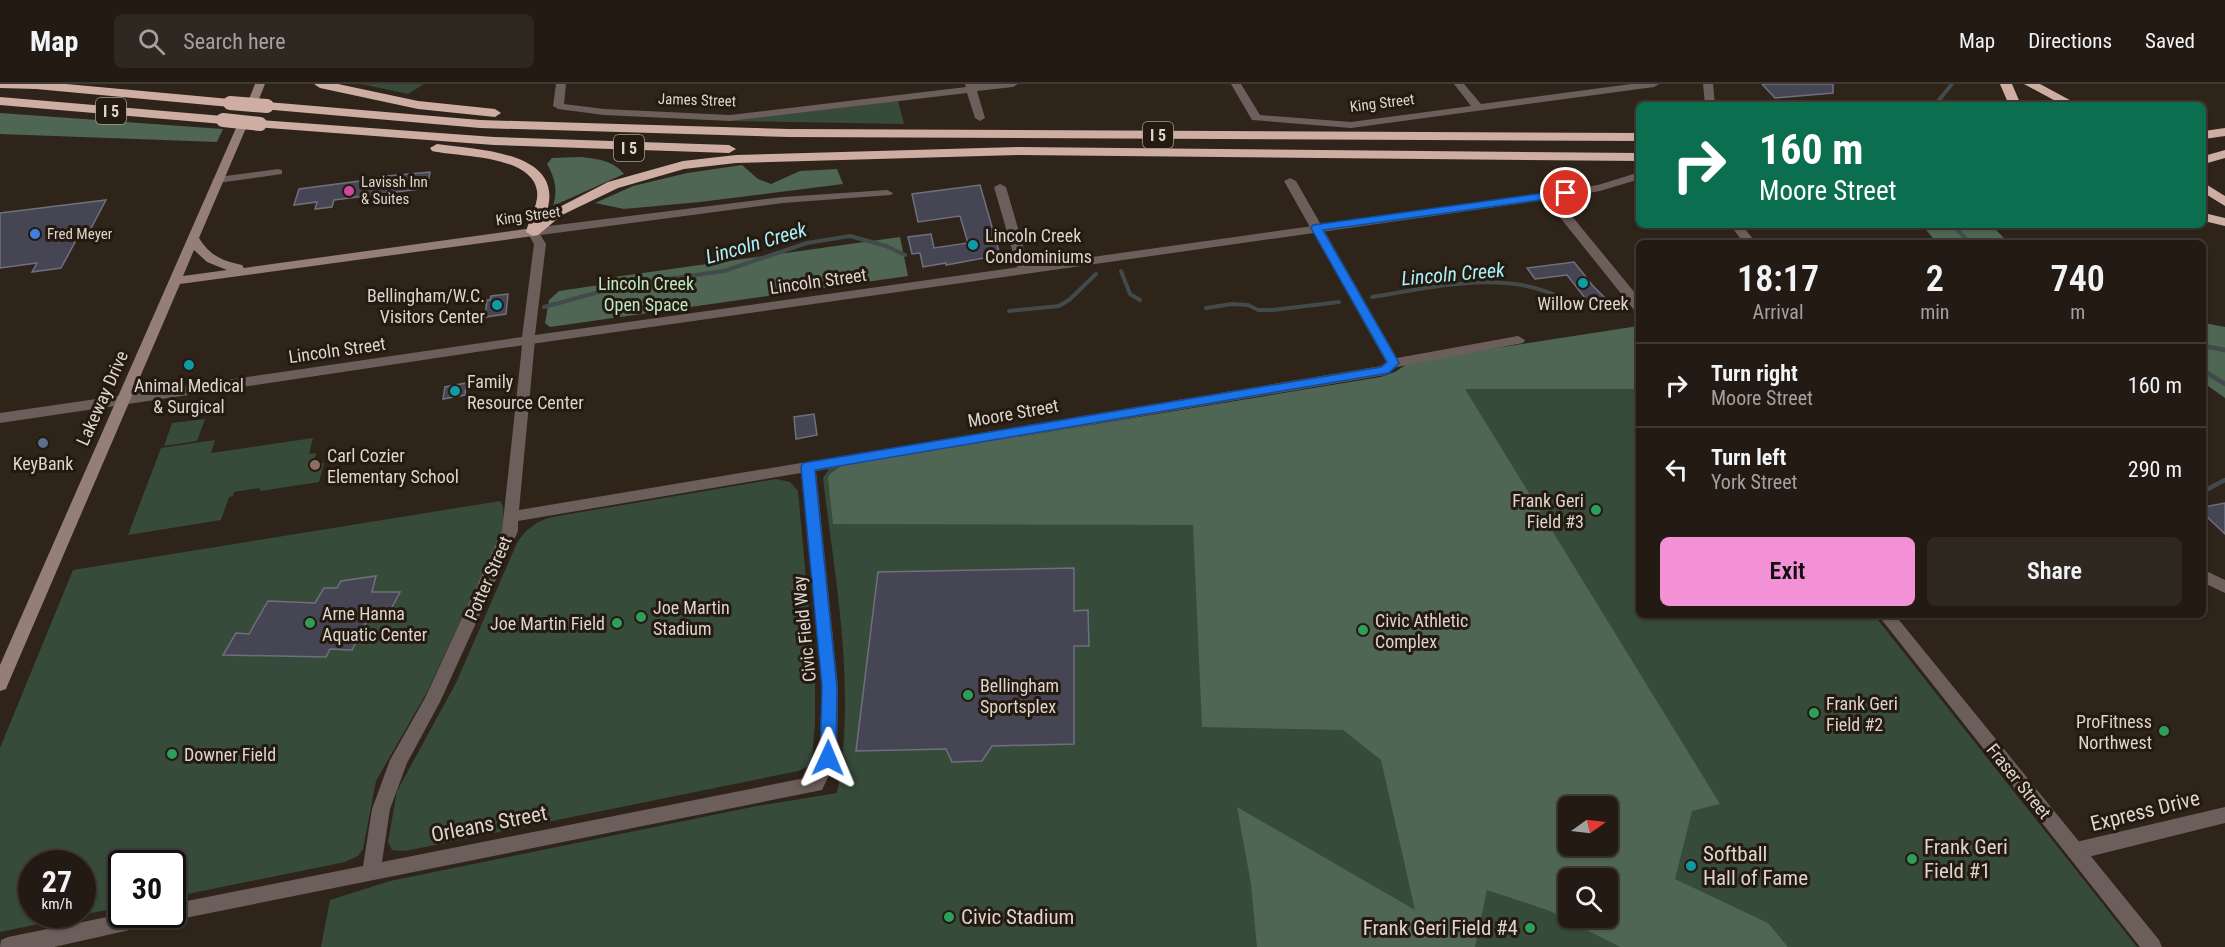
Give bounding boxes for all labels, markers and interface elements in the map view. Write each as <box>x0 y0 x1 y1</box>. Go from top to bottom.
search box <box>114 14 534 68</box>
text: Map <box>30 25 78 58</box>
icon: search <box>135 25 168 58</box>
text: Search here <box>183 29 286 54</box>
text: Map <box>1959 29 1995 53</box>
text: Directions <box>2028 29 2112 53</box>
text: Saved <box>2145 29 2195 53</box>
street label: James Street <box>658 90 736 110</box>
street label: King Street <box>1349 90 1415 116</box>
road number: I 5 <box>96 98 126 124</box>
road number: I 5 <box>1143 122 1173 148</box>
text: 160 m <box>1759 125 1864 174</box>
icon: right <box>1660 126 1738 204</box>
road number: I 5 <box>614 135 644 161</box>
pin <box>1540 167 1591 218</box>
place label: Lavissh Inn & Suites <box>361 173 428 208</box>
text: Moore Street <box>1759 175 1897 207</box>
icon: arrive <box>1549 176 1582 209</box>
marker: Lavissh Inn & Suites <box>342 184 356 198</box>
street label: King Street <box>495 203 561 229</box>
water label: Lincoln Creek <box>703 217 810 269</box>
place label: Fred Meyer <box>47 225 113 243</box>
place label: Lincoln Creek Condominiums <box>985 225 1092 267</box>
marker: Fred Meyer <box>28 227 42 241</box>
marker: Lincoln Creek Condominiums <box>966 238 980 252</box>
water label: Lincoln Creek <box>1400 257 1507 290</box>
text: 18:17 <box>1737 258 1819 300</box>
text: 2 <box>1926 258 1944 300</box>
text: 740 <box>2051 258 2105 300</box>
street label: Lincoln Street <box>768 264 868 298</box>
park label: Lincoln Creek Open Space <box>598 273 694 315</box>
marker: Willow Creek <box>1576 276 1590 290</box>
place label: Bellingham/W.C. Visitors Center <box>367 285 486 327</box>
place label: Willow Creek <box>1537 293 1629 314</box>
marker: Bellingham/W.C. Visitors Center <box>490 298 504 312</box>
text: Arrival <box>1753 300 1804 324</box>
text: min <box>1920 300 1949 324</box>
text: m <box>2070 300 2085 324</box>
street label: Lincoln Street <box>287 333 387 367</box>
street label: Lakeway Drive <box>72 347 132 449</box>
marker: Animal Medical & Surgical <box>182 358 196 372</box>
text: Turn right <box>1711 361 1798 386</box>
icon: right <box>1660 369 1693 402</box>
place label: Family Resource Center <box>467 371 584 413</box>
text: 160 m <box>2128 373 2182 398</box>
place label: Animal Medical & Surgical <box>134 375 244 417</box>
marker: Family Resource Center <box>448 384 462 398</box>
text: Moore Street <box>1711 386 1813 410</box>
street label: Moore Street <box>966 395 1060 431</box>
marker: KeyBank <box>36 436 50 450</box>
place label: Carl Cozier Elementary School <box>327 445 459 487</box>
text: Turn left <box>1711 445 1786 470</box>
place label: KeyBank <box>13 453 73 474</box>
icon: left <box>1660 453 1693 486</box>
text: 290 m <box>2128 457 2182 482</box>
marker: Carl Cozier Elementary School <box>308 458 322 472</box>
text: York Street <box>1711 470 1797 494</box>
place label: Frank Geri Field #3 <box>1512 490 1584 532</box>
marker: Frank Geri Field #3 <box>1589 503 1603 517</box>
street label: Potter Street <box>460 533 516 623</box>
button: Exit <box>1660 537 1915 606</box>
button: Share <box>1927 537 2182 606</box>
street label: Civic Field Way <box>788 574 820 683</box>
place label: Joe Martin Stadium <box>653 597 730 639</box>
place label: Arne Hanna Aquatic Center <box>322 603 428 645</box>
marker: Joe Martin Stadium <box>634 610 648 624</box>
place label: Civic Athletic Complex <box>1375 610 1468 652</box>
place label: Joe Martin Field <box>490 613 605 634</box>
marker: Arne Hanna Aquatic Center <box>303 616 317 630</box>
marker: Joe Martin Field <box>610 616 624 630</box>
marker: Civic Athletic Complex <box>1356 623 1370 637</box>
place label: Bellingham Sportsplex <box>980 675 1059 717</box>
marker: Bellingham Sportsplex <box>961 688 975 702</box>
place label: Frank Geri Field #2 <box>1826 693 1898 735</box>
marker: Frank Geri Field #2 <box>1807 706 1821 720</box>
place label: ProFitness Northwest <box>2076 711 2152 753</box>
marker: ProFitness Northwest <box>2157 724 2171 738</box>
position arrow <box>796 726 860 790</box>
street label: Fraser Street <box>1982 739 2056 823</box>
place label: Downer Field <box>184 744 276 765</box>
marker: Downer Field <box>165 747 179 761</box>
street label: Express Drive <box>2088 786 2202 836</box>
north arrow <box>1558 796 1618 856</box>
map controls <box>1558 796 1618 928</box>
street label: Orleans Street <box>429 801 549 847</box>
place label: Frank Geri Field #1 <box>1924 835 2008 883</box>
place label: Softball Hall of Fame <box>1703 842 1808 890</box>
speed limit sign: 30 <box>108 850 186 928</box>
marker: Frank Geri Field #1 <box>1905 852 1919 866</box>
marker: Softball Hall of Fame <box>1684 859 1698 873</box>
text: 27 <box>42 864 72 899</box>
button: search <box>1558 868 1618 928</box>
text: km/h <box>42 895 72 913</box>
place label: Civic Stadium <box>961 905 1074 929</box>
marker: Civic Stadium <box>942 910 956 924</box>
place label: Frank Geri Field #4 <box>1363 916 1518 940</box>
marker: Frank Geri Field #4 <box>1523 921 1537 935</box>

